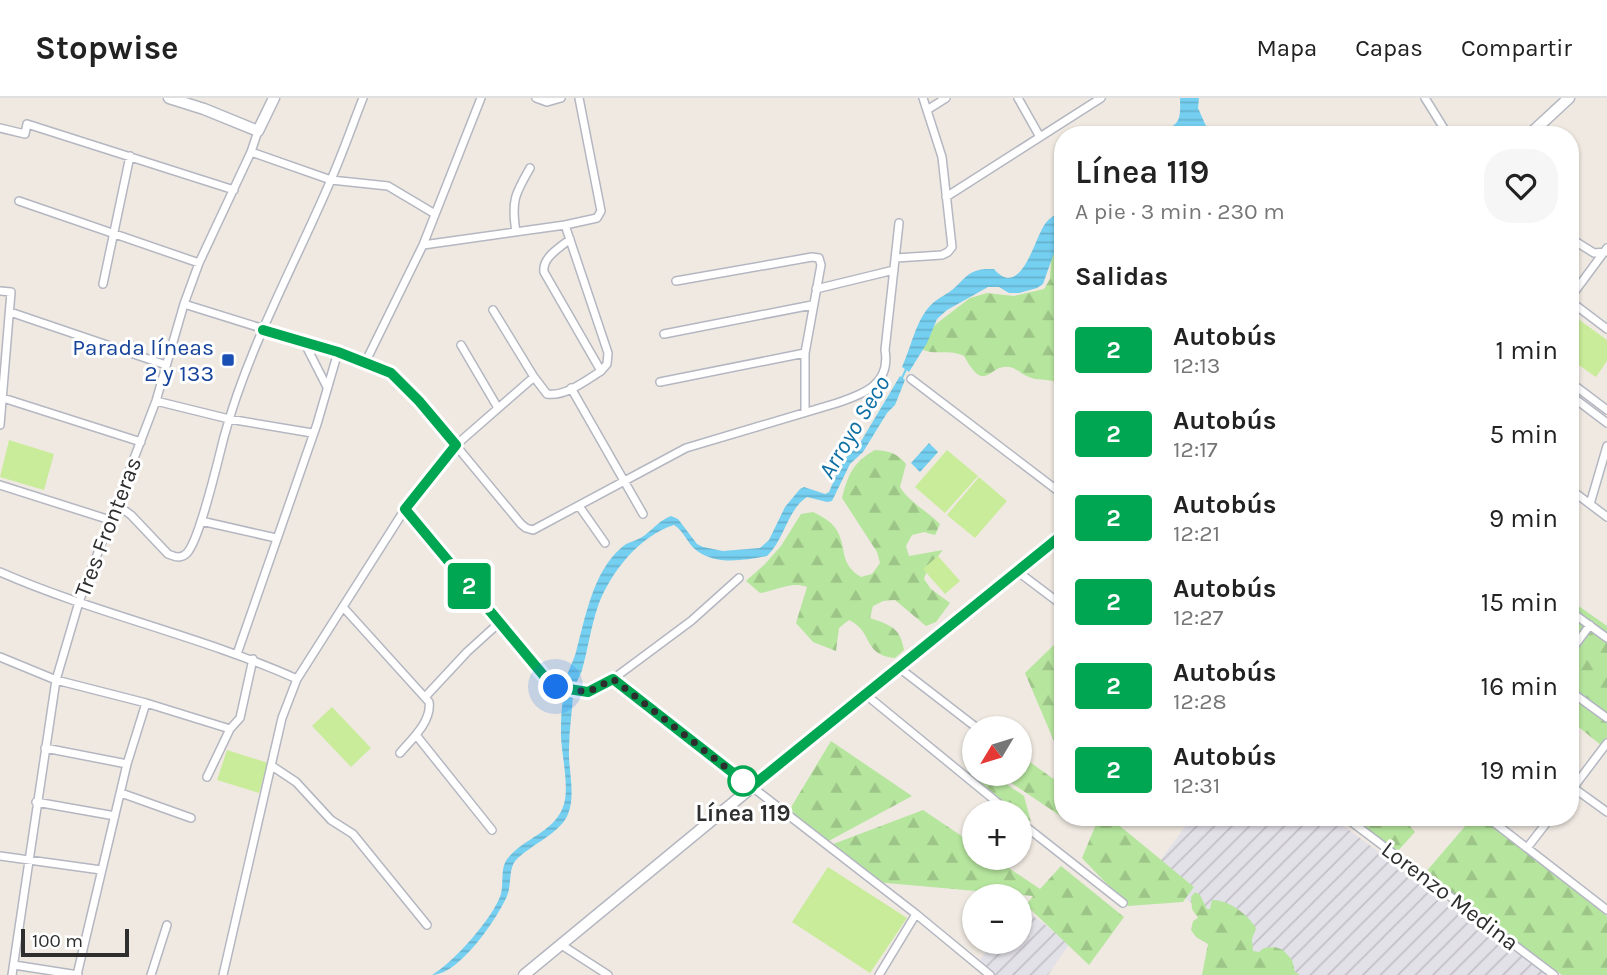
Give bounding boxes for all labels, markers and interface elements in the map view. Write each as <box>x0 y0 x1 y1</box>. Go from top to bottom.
text: Stopwise <box>35 29 179 67</box>
text: Mapa <box>1256 34 1317 62</box>
text: Capas <box>1355 34 1423 62</box>
text: Compartir <box>1461 34 1572 62</box>
button: heart <box>1484 149 1558 223</box>
text: Línea 119 <box>1075 153 1209 191</box>
text: A pie · 3 min · 230 m <box>1075 198 1285 225</box>
text: Salidas <box>1075 261 1168 292</box>
text: Autobús <box>1173 321 1277 352</box>
place label: Parada líneas 2 y 133 <box>72 334 214 387</box>
text: 1 min <box>1495 335 1558 366</box>
text: 2 <box>1106 336 1121 364</box>
marker: Parada líneas 2 y 133 <box>220 352 236 368</box>
text: 12:13 <box>1173 352 1220 379</box>
water label: Arroyo Seco <box>812 370 896 484</box>
text: Autobús <box>1173 405 1277 436</box>
text: 5 min <box>1489 419 1558 450</box>
text: 2 <box>1106 420 1121 448</box>
text: 12:17 <box>1173 436 1218 463</box>
street label: Tres Fronteras <box>69 453 147 601</box>
text: Autobús <box>1173 489 1277 520</box>
text: 9 min <box>1489 503 1558 534</box>
text: 2 <box>1106 504 1121 532</box>
text: 12:21 <box>1173 520 1220 547</box>
line badge: 2 <box>446 563 492 609</box>
text: 2 <box>462 572 476 600</box>
text: Autobús <box>1173 573 1277 604</box>
text: 15 min <box>1481 587 1558 618</box>
text: 2 <box>1106 588 1121 616</box>
text: 12:27 <box>1173 604 1223 631</box>
text: Autobús <box>1173 657 1277 688</box>
your location <box>538 669 573 704</box>
text: 16 min <box>1481 671 1558 702</box>
text: 2 <box>1106 672 1121 700</box>
text: 12:28 <box>1173 688 1227 715</box>
north arrow <box>962 716 1032 786</box>
map controls <box>962 716 1032 954</box>
text: Autobús <box>1173 741 1277 772</box>
text: 19 min <box>1480 755 1558 786</box>
text: 2 <box>1106 756 1121 784</box>
marker: Línea 119 <box>728 766 758 796</box>
text: 12:31 <box>1173 772 1220 799</box>
place label: Línea 119 <box>695 800 791 827</box>
button: + <box>962 800 1032 870</box>
street label: Lorenzo Medina <box>1376 836 1524 956</box>
button: − <box>962 884 1032 954</box>
scale bar <box>21 926 130 958</box>
text: 100 m <box>32 930 83 952</box>

